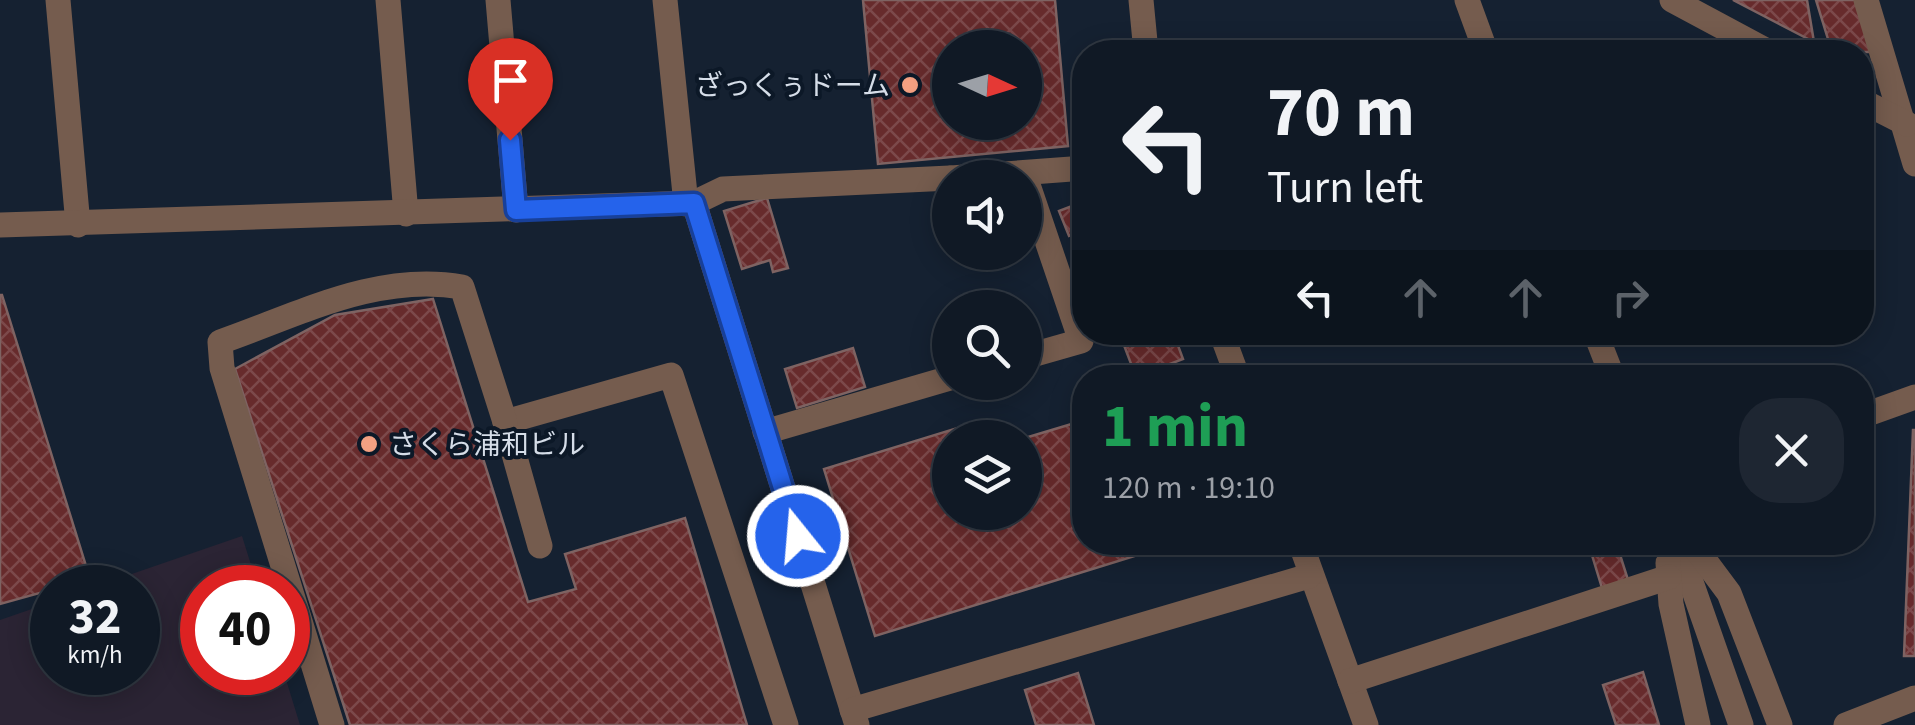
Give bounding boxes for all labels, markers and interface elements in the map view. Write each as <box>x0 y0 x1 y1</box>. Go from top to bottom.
north arrow <box>932 30 1042 140</box>
map controls <box>932 30 1042 530</box>
pin <box>468 38 553 141</box>
icon: arrive <box>483 53 538 108</box>
text: 70 m <box>1267 63 1415 163</box>
place label: ざっくぅドーム <box>695 66 890 106</box>
marker: ざっくぅドーム <box>899 74 921 96</box>
icon: left <box>1102 80 1232 210</box>
text: Turn left <box>1267 156 1423 220</box>
button: sound <box>932 160 1042 270</box>
icon: left <box>1288 270 1343 325</box>
icon: ahead <box>1393 270 1448 325</box>
icon: ahead <box>1498 270 1553 325</box>
icon: right <box>1603 270 1658 325</box>
button: search <box>932 290 1042 400</box>
text: 1 min <box>1102 385 1248 470</box>
button: close <box>1739 398 1844 503</box>
button: layers <box>932 420 1042 530</box>
place label: さくら浦和ビル <box>389 425 585 465</box>
marker: さくら浦和ビル <box>358 433 380 455</box>
text: 120 m · 19:10 <box>1102 465 1275 511</box>
position arrow <box>746 484 850 588</box>
speed limit sign: 40 <box>180 565 310 695</box>
text: 32 <box>69 582 121 653</box>
text: km/h <box>67 637 123 673</box>

